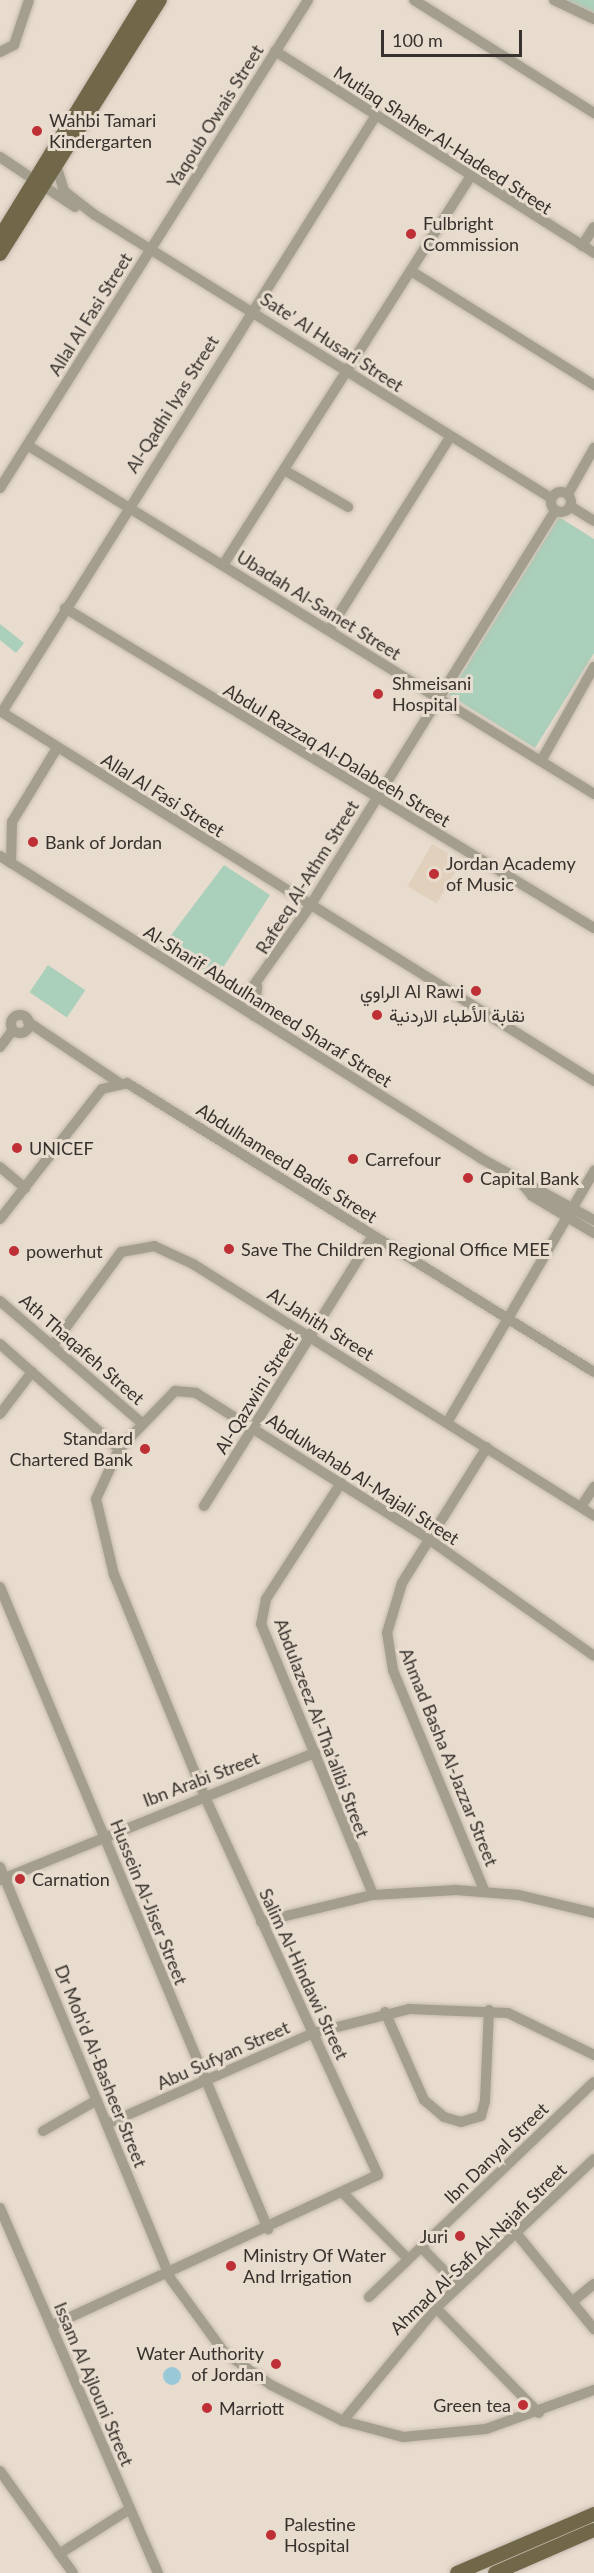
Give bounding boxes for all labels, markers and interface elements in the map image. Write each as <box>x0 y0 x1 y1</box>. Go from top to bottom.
scale bar <box>384 18 525 56</box>
text: 100 m <box>392 29 443 51</box>
street label: Yaqoub Owais Street <box>162 40 268 192</box>
street label: Mutlaq Shaher Al-Hadeed Street <box>329 61 557 219</box>
place label: Wahbi Tamari Kindergarten <box>49 110 157 152</box>
marker: Wahbi Tamari Kindergarten <box>30 124 44 138</box>
place label: Fulbright Commission <box>423 213 519 256</box>
marker: Fulbright Commission <box>404 227 418 241</box>
street label: Allal Al Fasi Street <box>43 248 137 380</box>
street label: Sate' Al Husari Street <box>256 288 408 396</box>
street label: Al-Qadhi Iyas Street <box>121 331 223 477</box>
street label: Ubadah Al-Samet Street <box>233 545 405 665</box>
place label: Shmeisani Hospital <box>392 673 471 716</box>
street label: Abdul Razzaq Al-Dalabeeh Street <box>220 679 454 831</box>
marker: Shmeisani Hospital <box>369 685 387 703</box>
street label: Allal Al Fasi Street <box>97 748 229 842</box>
street label: Rafeeq Al-Athm Street <box>251 796 363 958</box>
place label: Bank of Jordan <box>45 831 163 853</box>
marker: Bank of Jordan <box>26 835 40 849</box>
place label: Jordan Academy of Music <box>446 853 576 896</box>
marker: Jordan Academy of Music <box>427 867 441 881</box>
street label: Al-Sharif Abdulhameed Sharaf Street <box>139 920 397 1092</box>
place label: الراوي Al Rawi <box>360 980 464 1002</box>
marker: الراوي Al Rawi <box>469 984 483 998</box>
place label: نقابة الأطباء الاردنية <box>389 1004 525 1026</box>
marker: نقابة الأطباء الاردنية <box>370 1008 384 1022</box>
street label: Abdulhameed Badis Street <box>193 1099 381 1227</box>
place label: UNICEF <box>29 1137 94 1159</box>
marker: UNICEF <box>10 1141 24 1155</box>
place label: Carrefour <box>365 1148 441 1170</box>
marker: Carrefour <box>346 1152 360 1166</box>
place label: Capital Bank <box>480 1167 579 1189</box>
marker: Capital Bank <box>461 1171 475 1185</box>
place label: Save The Children Regional Office MEE <box>241 1238 551 1260</box>
place label: powerhut <box>26 1240 103 1262</box>
marker: Save The Children Regional Office MEE <box>222 1242 236 1256</box>
marker: powerhut <box>7 1244 21 1258</box>
street label: Al-Jahith Street <box>264 1283 378 1365</box>
street label: Ath Thaqafeh Street <box>15 1289 149 1409</box>
street label: Al-Qazwini Street <box>210 1328 302 1458</box>
street label: Abdulwahab Al-Majali Street <box>263 1409 463 1549</box>
place label: Standard Chartered Bank <box>10 1428 133 1470</box>
marker: Standard Chartered Bank <box>138 1442 152 1456</box>
street label: Abdulazeez Al-Tha'alibi Street <box>270 1615 374 1841</box>
street label: Ahmad Basha Al-Jazzar Street <box>395 1644 503 1870</box>
street label: Ibn Arabi Street <box>139 1747 263 1811</box>
street label: Hussein Al-Jiser Street <box>106 1816 192 1988</box>
place label: Carnation <box>32 1868 110 1890</box>
marker: Carnation <box>13 1872 27 1886</box>
street label: Salim Al-Hindawi Street <box>255 1885 353 2063</box>
street label: Dr Moh'd Al-Basheer Street <box>50 1961 152 2171</box>
street label: Abu Sufyan Street <box>153 2016 293 2094</box>
street label: Ibn Danyal Street <box>440 2098 552 2208</box>
street label: Ahmad Al-Safi Al-Najafi Street <box>385 2159 571 2339</box>
place label: Juri <box>420 2225 448 2247</box>
marker: Juri <box>453 2229 467 2243</box>
place label: Ministry Of Water And Irrigation <box>243 2245 387 2288</box>
marker: Ministry Of Water And Irrigation <box>224 2259 238 2273</box>
street label: Issam Al Ajlouni Street <box>49 2298 139 2470</box>
place label: Water Authority of Jordan <box>135 2343 264 2386</box>
marker: Water Authority of Jordan <box>269 2357 283 2371</box>
place label: Green tea <box>433 2394 511 2416</box>
place label: Marriott <box>219 2397 284 2419</box>
marker: Green tea <box>516 2398 530 2412</box>
marker: Marriott <box>200 2401 214 2415</box>
place label: Palestine Hospital <box>284 2514 356 2556</box>
marker: Palestine Hospital <box>262 2526 280 2544</box>

